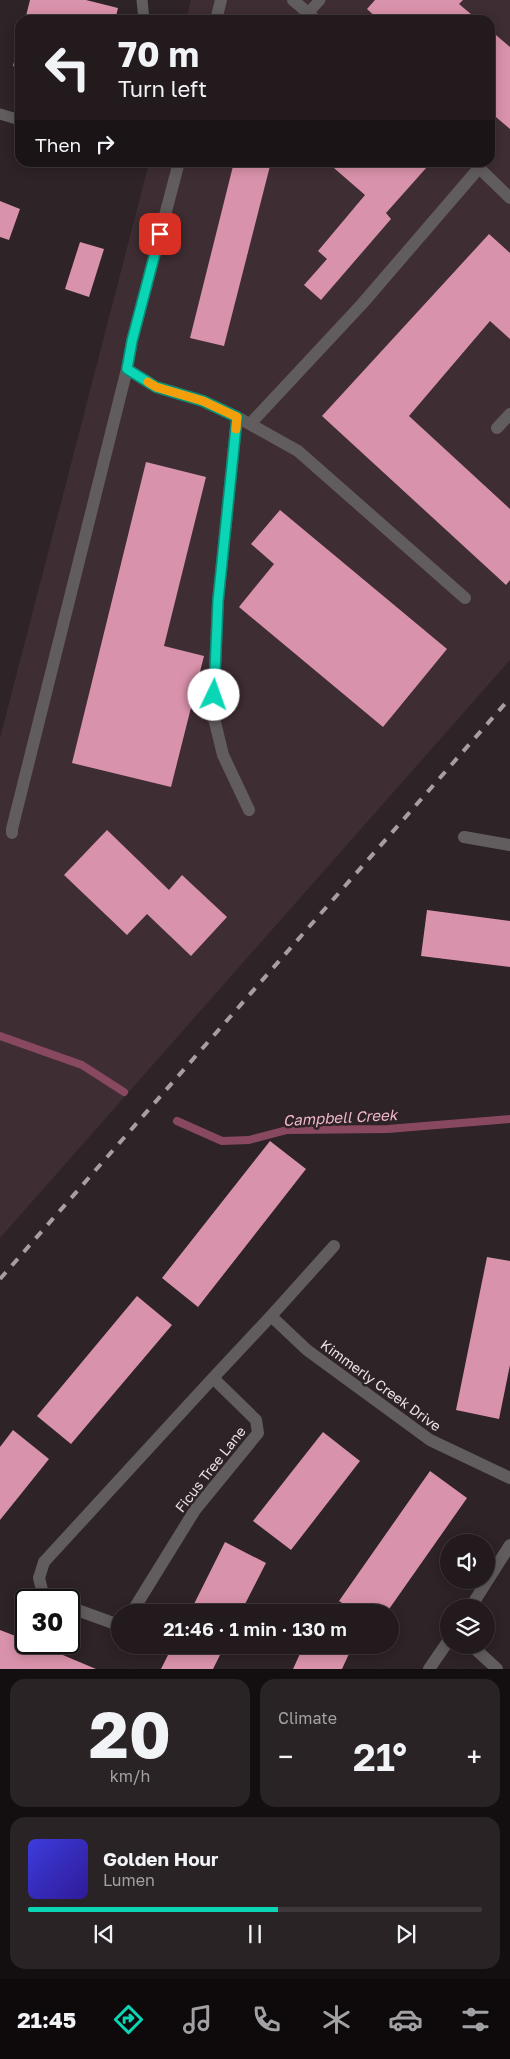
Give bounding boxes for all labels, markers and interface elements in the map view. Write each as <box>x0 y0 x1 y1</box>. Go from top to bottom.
text: 70 m <box>118 33 199 75</box>
icon: left <box>35 35 100 100</box>
text: Turn left <box>118 75 207 102</box>
icon: right <box>91 130 119 158</box>
text: Then <box>35 133 81 156</box>
pin <box>139 213 181 255</box>
icon: arrive <box>146 220 174 248</box>
position arrow <box>187 668 239 720</box>
water label: Campbell Creek <box>282 1105 399 1129</box>
street label: Kimmerly Creek Drive <box>318 1336 444 1434</box>
street label: Ficus Tree Lane <box>171 1423 249 1515</box>
map controls <box>440 1534 495 1654</box>
button: sound <box>440 1534 495 1589</box>
speed limit sign: 30 <box>15 1589 80 1654</box>
button: layers <box>440 1599 495 1654</box>
text: 21:46 · 1 min · 130 m <box>163 1617 347 1640</box>
text: 20 <box>89 1694 171 1772</box>
text: Climate <box>278 1708 337 1728</box>
text: 21° <box>353 1734 407 1779</box>
text: − <box>278 1740 293 1773</box>
text: + <box>467 1740 482 1773</box>
text: km/h <box>110 1766 150 1786</box>
text: Golden Hour <box>103 1847 218 1870</box>
text: Lumen <box>103 1870 155 1890</box>
icon: previous <box>90 1920 118 1948</box>
icon: pause <box>241 1920 269 1948</box>
icon: next <box>392 1920 420 1948</box>
icon: directions <box>111 2002 146 2037</box>
icon: music <box>180 2002 215 2037</box>
icon: phone <box>249 2002 284 2037</box>
icon: climate <box>319 2002 354 2037</box>
icon: car <box>388 2002 423 2037</box>
icon: filters <box>458 2002 493 2037</box>
text: 21:45 <box>17 2006 76 2033</box>

